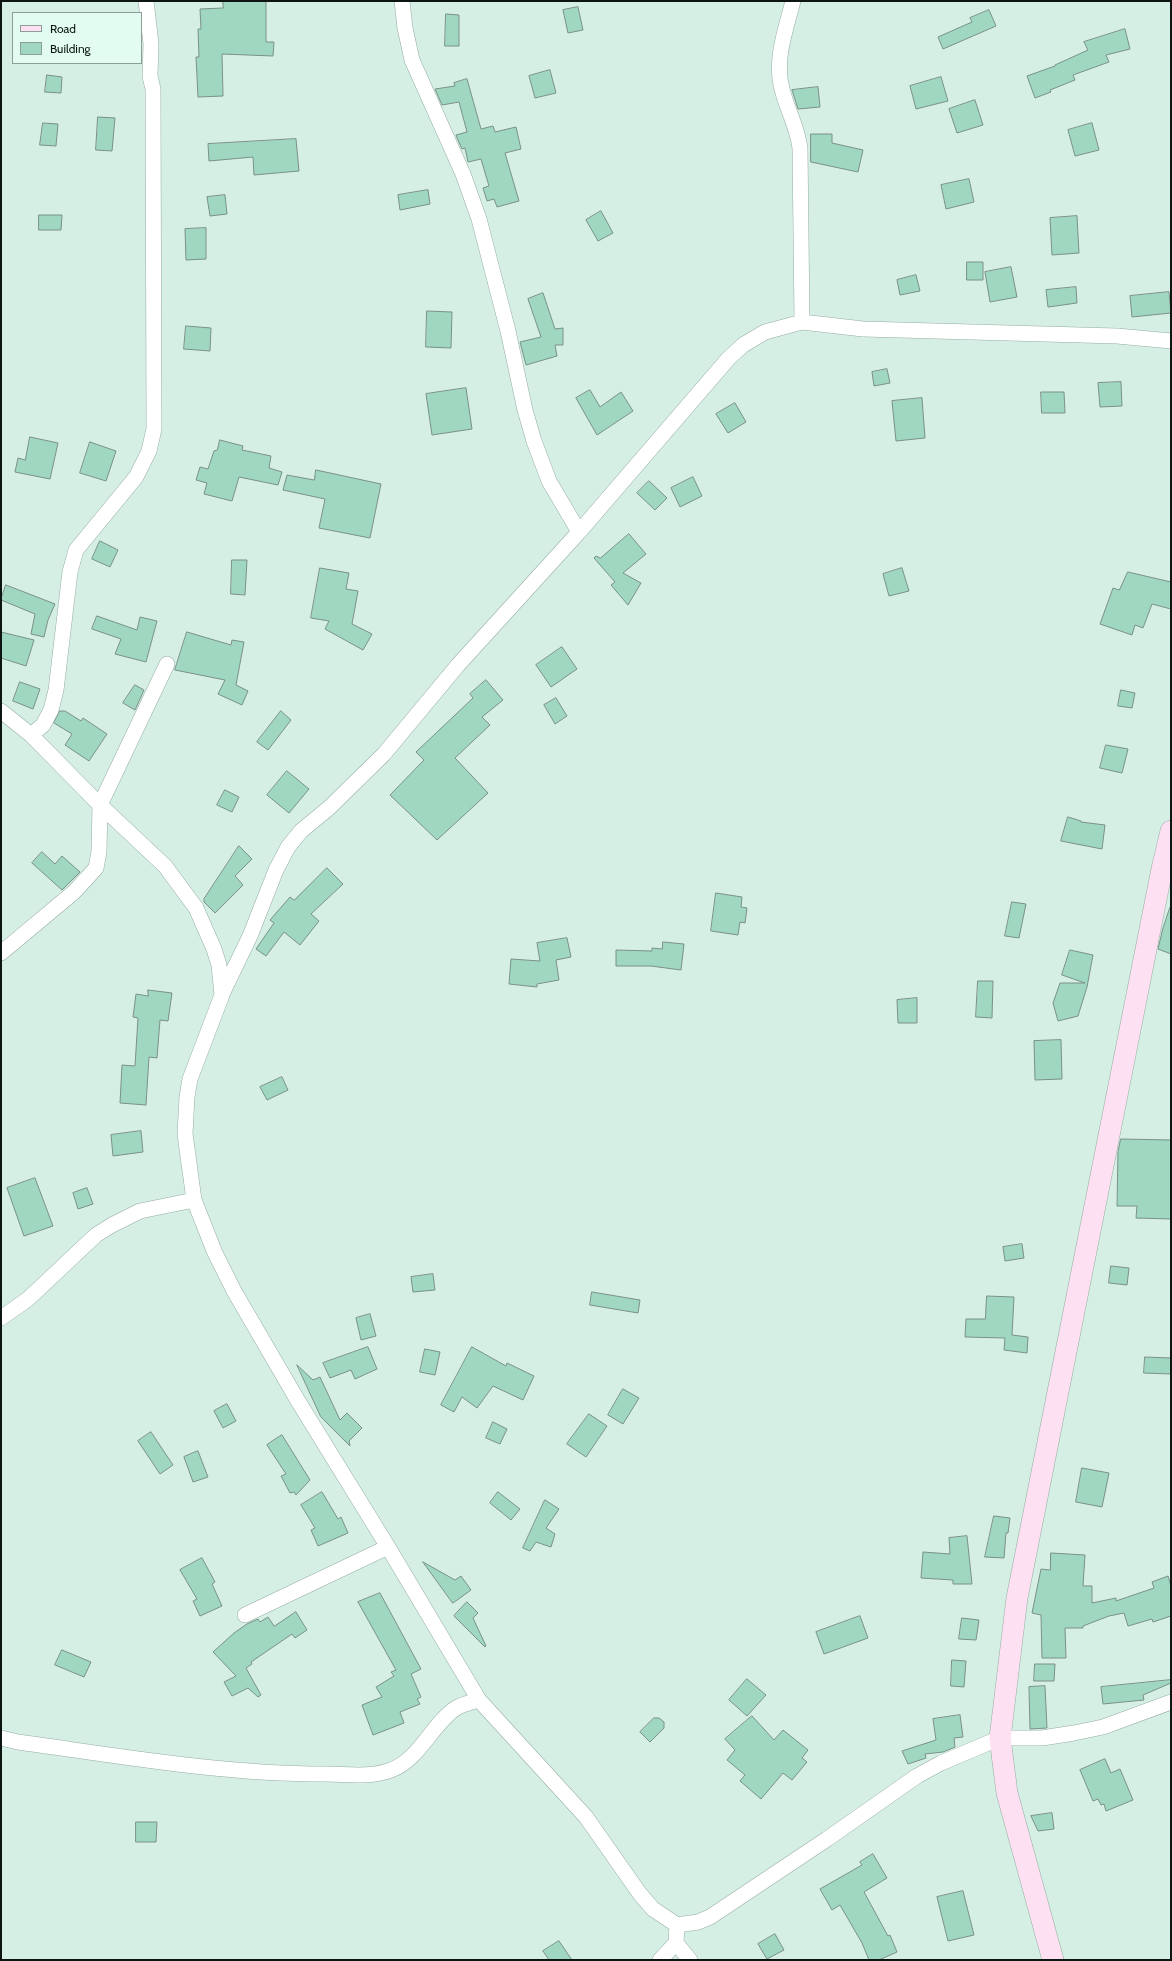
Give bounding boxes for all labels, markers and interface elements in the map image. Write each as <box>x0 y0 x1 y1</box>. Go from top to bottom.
legend <box>12 12 142 64</box>
text: Road <box>50 21 76 36</box>
text: Building <box>50 41 91 56</box>

